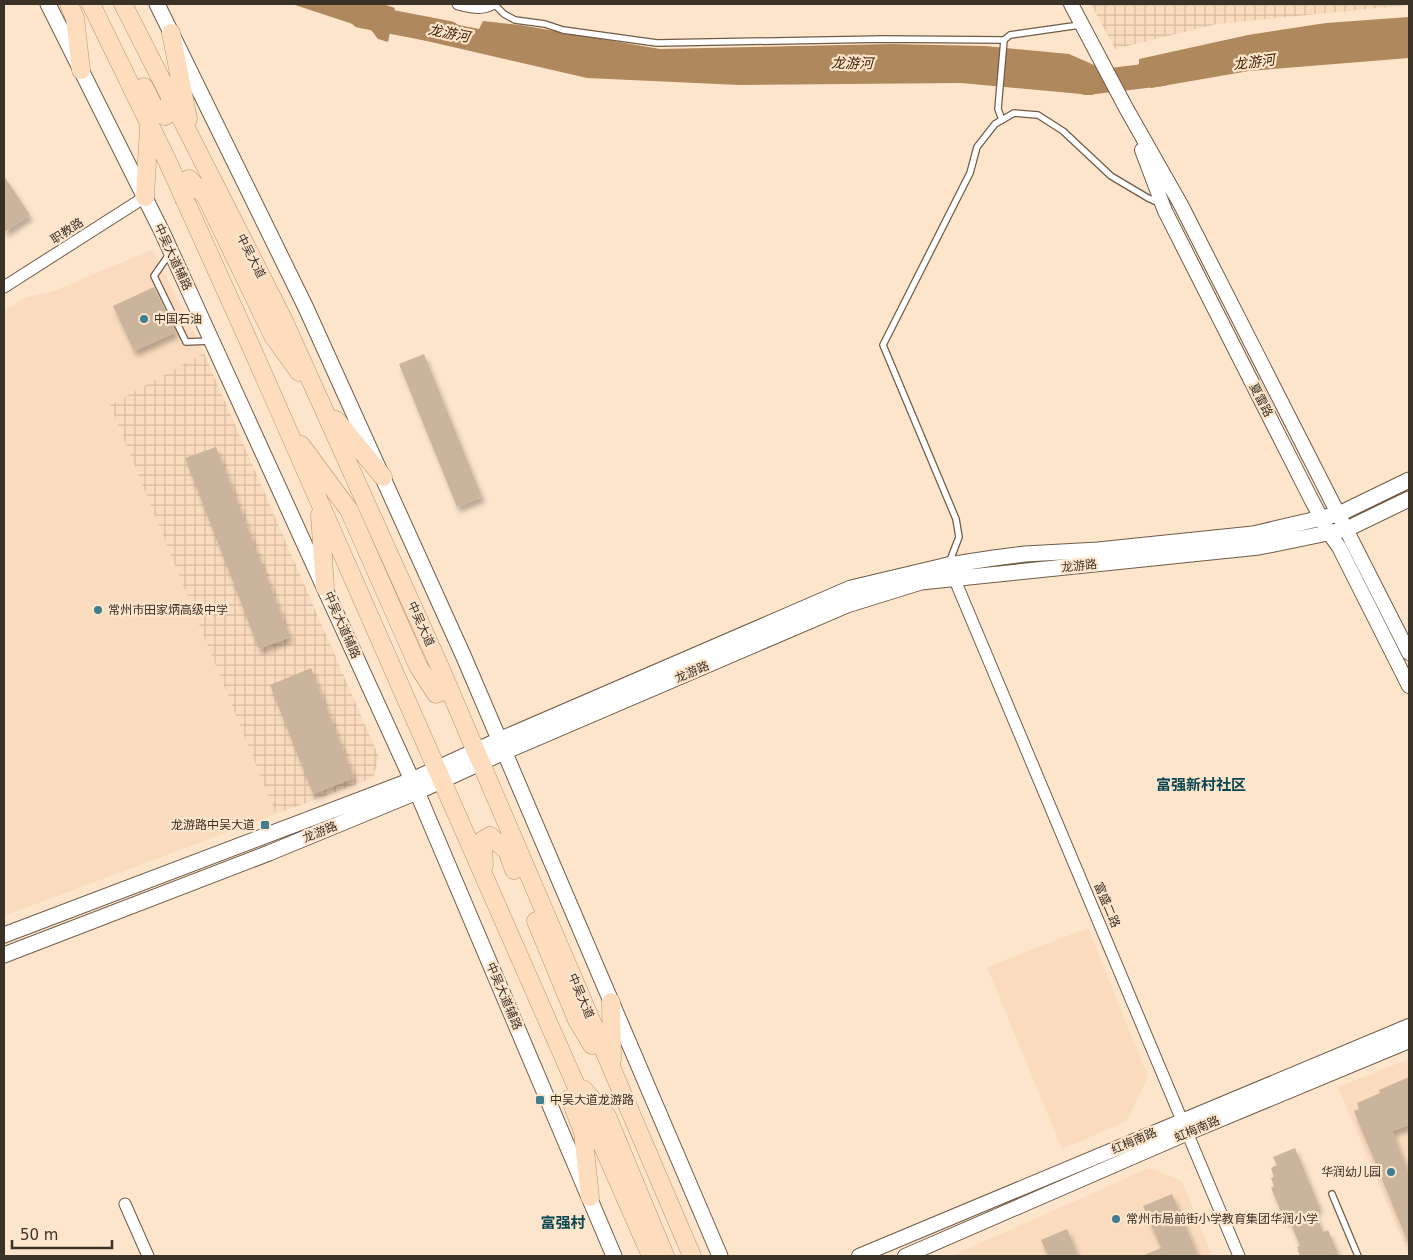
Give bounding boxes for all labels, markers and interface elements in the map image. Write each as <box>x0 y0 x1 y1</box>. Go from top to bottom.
water label: 龙游河 <box>427 21 474 45</box>
water label: 龙游河 <box>1232 51 1279 72</box>
water label: 龙游河 <box>831 55 876 71</box>
street label: 职教路 <box>48 215 86 247</box>
street label: 中吴大道辅路 <box>151 221 195 293</box>
street label: 中吴大道 <box>234 231 268 281</box>
place label: 中国石油 <box>154 312 202 326</box>
marker: 中国石油 <box>138 313 150 325</box>
street label: 夏雷路 <box>1247 381 1275 419</box>
street label: 龙游路 <box>1060 557 1098 575</box>
street label: 中吴大道辅路 <box>321 589 363 661</box>
street label: 中吴大道 <box>405 599 437 649</box>
place label: 常州市田家炳高级中学 <box>108 603 228 617</box>
marker: 常州市田家炳高级中学 <box>92 604 104 616</box>
street label: 龙游路 <box>673 659 711 685</box>
district label: 富强新村社区 <box>1156 776 1246 794</box>
place label: 龙游路中吴大道 <box>171 818 255 832</box>
marker: 龙游路中吴大道 <box>259 819 271 831</box>
street label: 龙游路 <box>301 819 339 845</box>
street label: 富盛二路 <box>1091 880 1123 930</box>
street label: 中吴大道辅路 <box>483 960 525 1032</box>
street label: 中吴大道 <box>565 971 597 1021</box>
place label: 中吴大道龙游路 <box>550 1093 634 1107</box>
marker: 中吴大道龙游路 <box>534 1094 546 1106</box>
street label: 虹梅南路 <box>1172 1113 1222 1145</box>
street label: 红梅南路 <box>1109 1125 1159 1157</box>
place label: 华润幼儿园 <box>1321 1165 1381 1179</box>
marker: 华润幼儿园 <box>1385 1166 1397 1178</box>
place label: 常州市局前街小学教育集团华润小学 <box>1126 1212 1318 1226</box>
marker: 常州市局前街小学教育集团华润小学 <box>1110 1213 1122 1225</box>
district label: 富强村 <box>540 1214 586 1232</box>
scale bar <box>12 1218 112 1250</box>
text: 50 m <box>20 1226 58 1244</box>

